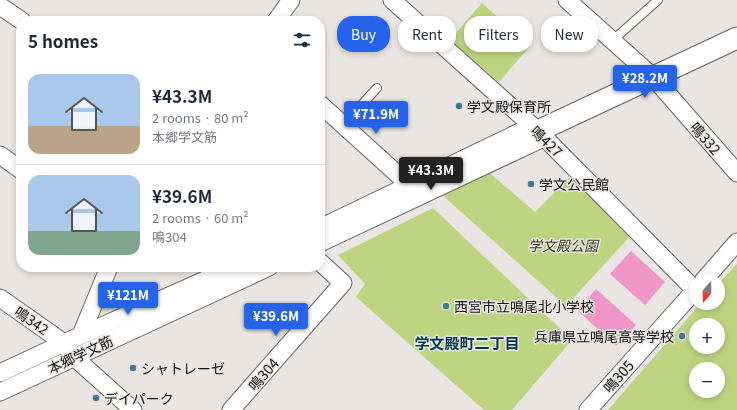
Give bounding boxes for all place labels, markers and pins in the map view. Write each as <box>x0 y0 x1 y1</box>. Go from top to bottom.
pin: ¥28.2M <box>612 65 678 99</box>
place label: 学文殿保育所 <box>467 96 551 116</box>
pin: ¥71.9M <box>343 101 409 135</box>
marker: 学文殿保育所 <box>454 101 464 111</box>
pin: ¥43.3M <box>398 157 464 191</box>
place label: 学文公民館 <box>539 174 609 194</box>
marker: 学文公民館 <box>526 179 536 189</box>
pin: ¥121M <box>100 282 156 316</box>
place label: 西宮市立鳴尾北小学校 <box>454 296 594 316</box>
marker: 西宮市立鳴尾北小学校 <box>441 301 451 311</box>
pin: ¥39.6M <box>243 303 309 337</box>
place label: 兵庫県立鳴尾高等学校 <box>534 326 674 346</box>
marker: 兵庫県立鳴尾高等学校 <box>677 331 687 341</box>
place label: シャトレーゼ <box>141 358 225 378</box>
marker: シャトレーゼ <box>128 363 138 373</box>
place label: デイパーク <box>104 388 174 408</box>
marker: デイパーク <box>91 393 101 403</box>

